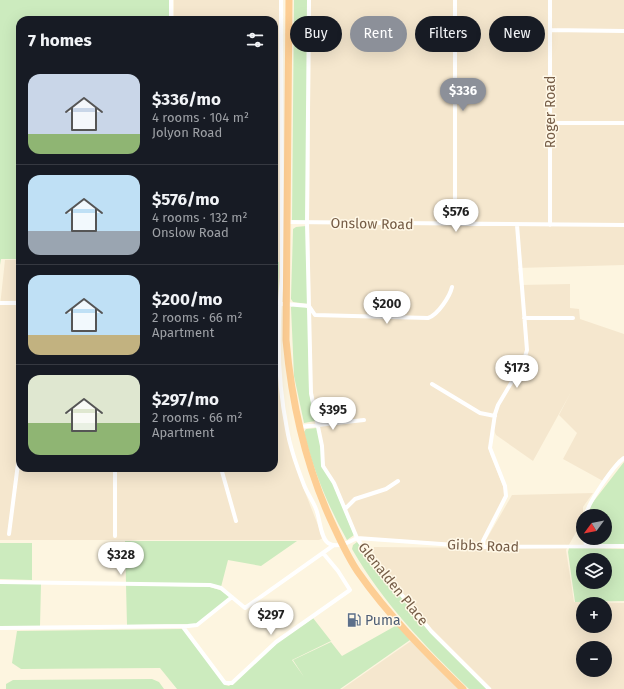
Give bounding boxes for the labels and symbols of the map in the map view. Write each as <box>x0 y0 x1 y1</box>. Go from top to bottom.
street label: Roger Road <box>542 76 559 148</box>
pin: $336 <box>439 78 487 112</box>
pin: $576 <box>432 199 480 233</box>
street label: Onslow Road <box>331 215 413 233</box>
pin: $200 <box>363 291 411 325</box>
pin: $173 <box>493 355 541 389</box>
pin: $395 <box>309 397 357 431</box>
north arrow <box>576 509 612 545</box>
street label: Gibbs Road <box>447 536 519 556</box>
street label: Glenalden Place <box>354 539 432 629</box>
pin: $328 <box>97 542 145 576</box>
pin: $297 <box>247 602 295 636</box>
fuel station icon: Puma <box>346 612 362 628</box>
place label: Puma <box>365 612 401 629</box>

